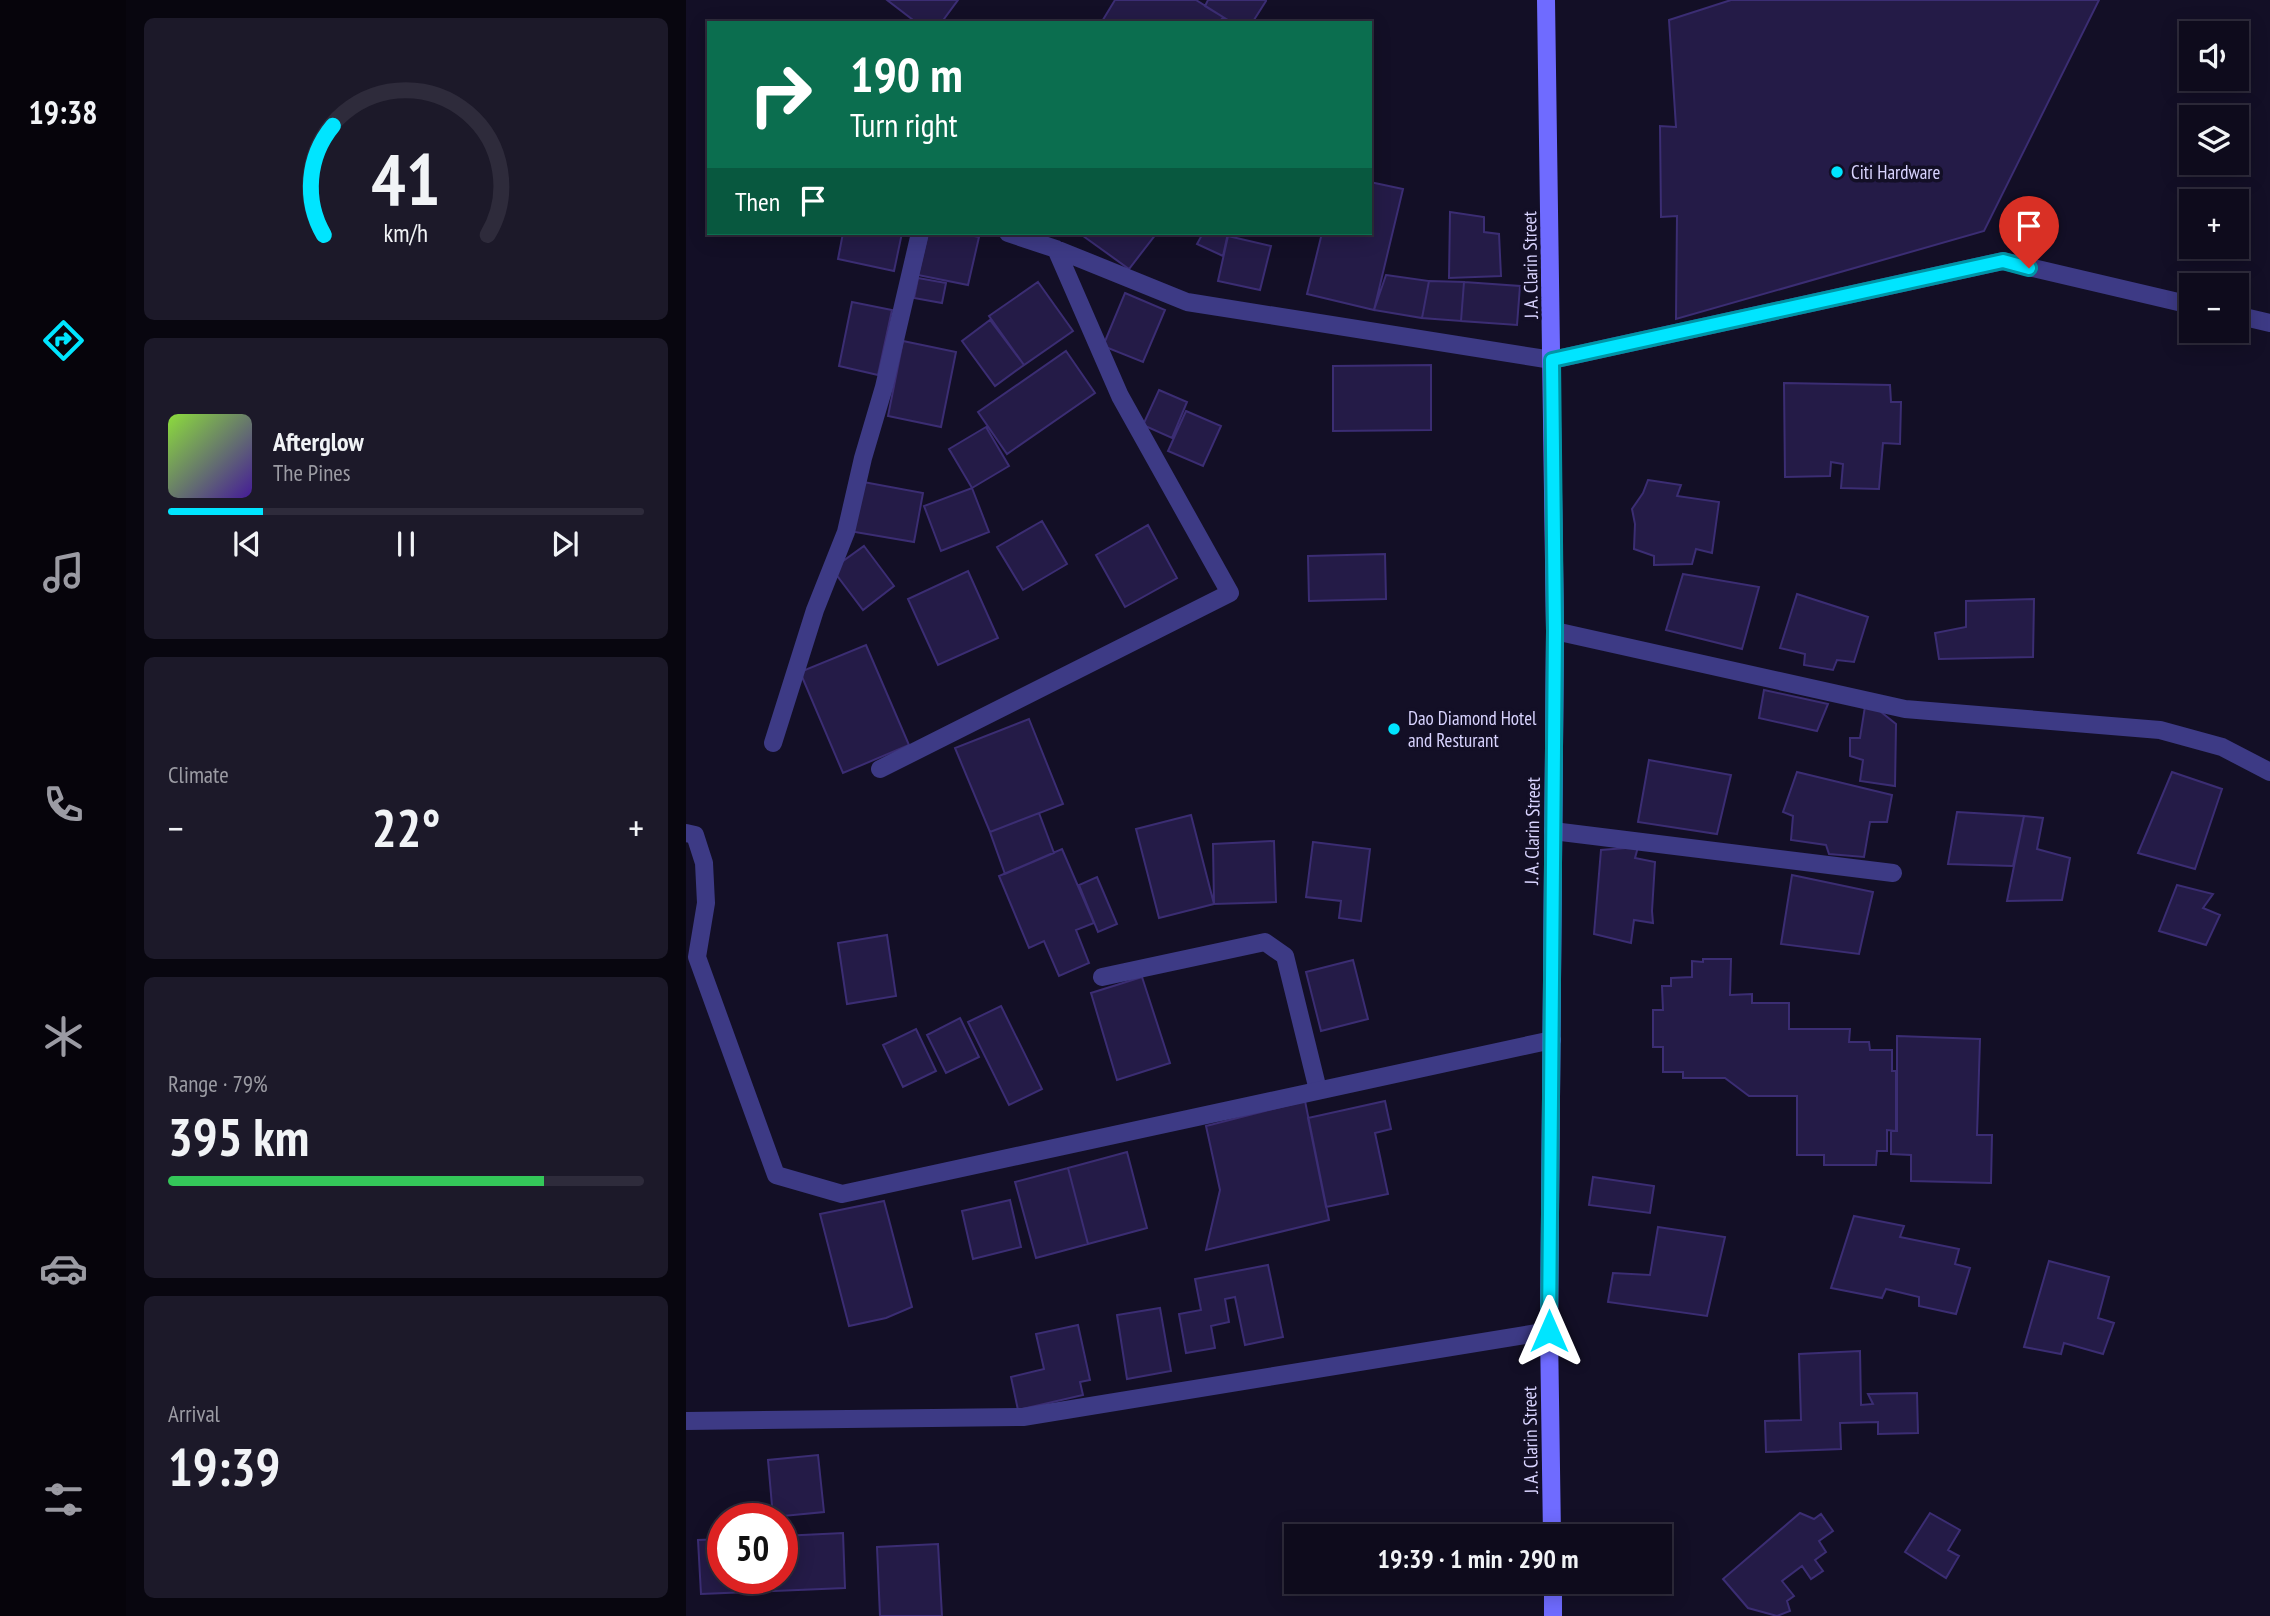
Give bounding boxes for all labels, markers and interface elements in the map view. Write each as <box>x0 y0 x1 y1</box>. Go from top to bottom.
map controls <box>2179 21 2249 343</box>
button: sound <box>2179 21 2249 91</box>
text: 190 m <box>850 42 963 106</box>
icon: right <box>735 49 826 140</box>
text: 19:38 <box>28 91 98 133</box>
text: Turn right <box>850 104 958 146</box>
button: layers <box>2179 105 2249 175</box>
text: 41 <box>371 131 441 225</box>
place label: Citi Hardware <box>1851 160 1940 184</box>
marker: Citi Hardware <box>1829 164 1845 180</box>
icon: arrive <box>794 182 832 220</box>
text: Then <box>735 185 780 218</box>
button: + <box>2179 189 2249 259</box>
pin <box>1999 196 2059 268</box>
icon: arrive <box>2010 207 2048 245</box>
street label: J. A. Clarin Street <box>1517 210 1543 320</box>
text: km/h <box>384 217 428 249</box>
button: − <box>2179 273 2249 343</box>
icon: directions <box>39 316 88 365</box>
text: Afterglow <box>273 425 364 458</box>
text: The Pines <box>273 458 351 487</box>
icon: previous <box>228 525 266 563</box>
icon: pause <box>387 525 425 563</box>
icon: next <box>546 525 584 563</box>
icon: music <box>39 548 88 597</box>
place label: Dao Diamond Hotel and Resturant <box>1408 706 1537 752</box>
marker: Dao Diamond Hotel and Resturant <box>1386 721 1402 737</box>
text: Climate <box>168 760 229 789</box>
street label: J. A. Clarin Street <box>1519 776 1545 886</box>
icon: phone <box>39 780 88 829</box>
text: 22° <box>372 794 440 861</box>
text: − <box>168 803 184 852</box>
text: + <box>628 803 644 852</box>
icon: climate <box>39 1012 88 1061</box>
text: Range · 79% <box>168 1069 268 1098</box>
text: 395 km <box>168 1103 309 1170</box>
icon: car <box>39 1244 88 1293</box>
position arrow <box>1512 1294 1586 1368</box>
street label: J. A. Clarin Street <box>1517 1385 1543 1495</box>
text: Arrival <box>168 1399 220 1428</box>
text: 19:39 <box>168 1433 280 1500</box>
icon: filters <box>39 1475 88 1524</box>
speed limit sign: 50 <box>707 1503 798 1594</box>
text: 19:39 · 1 min · 290 m <box>1378 1542 1578 1575</box>

